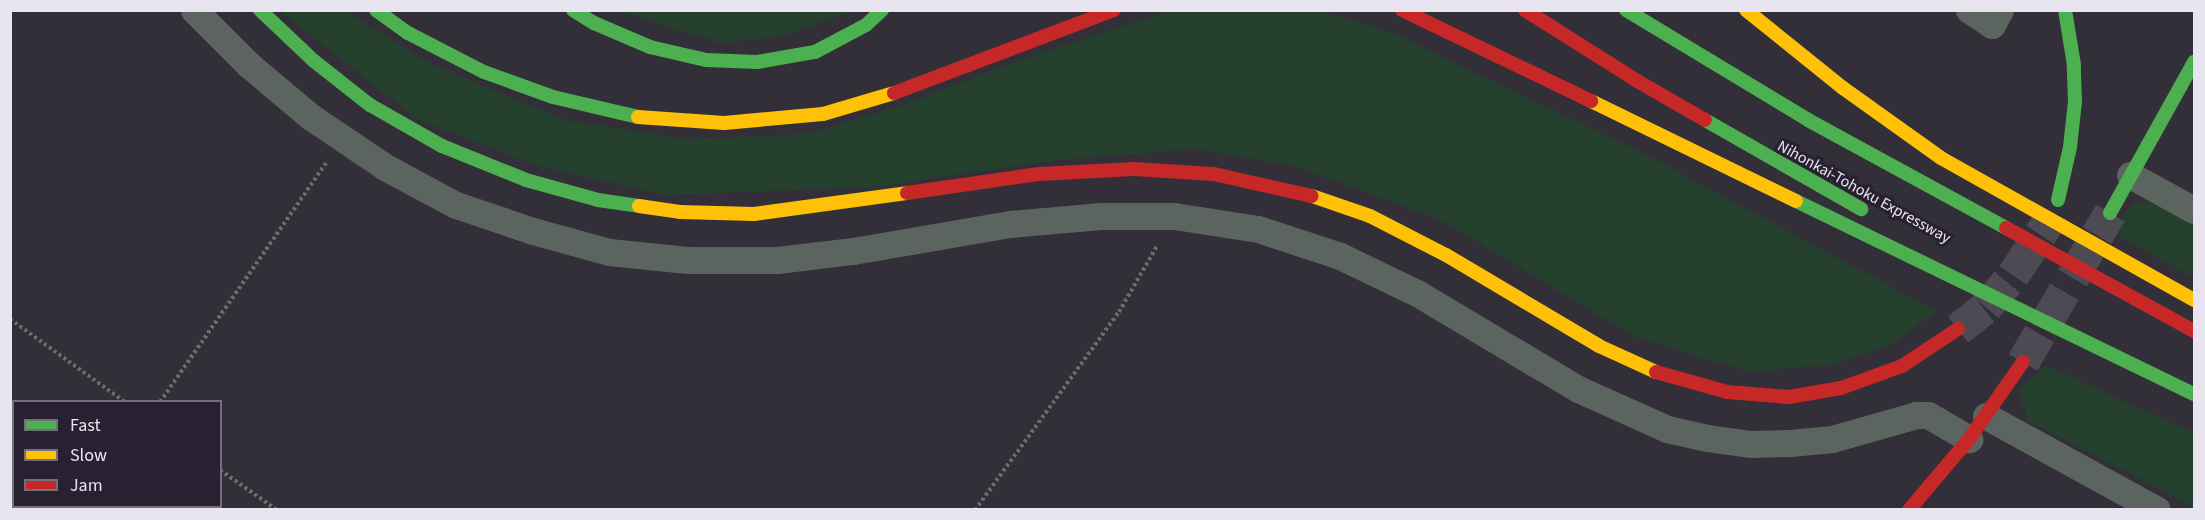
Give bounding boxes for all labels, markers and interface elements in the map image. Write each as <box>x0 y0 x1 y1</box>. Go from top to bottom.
street label: Nihonkai-Tohoku Expressway <box>1774 136 1954 248</box>
legend <box>12 400 222 508</box>
text: Fast <box>70 413 101 438</box>
text: Slow <box>70 443 107 468</box>
text: Jam <box>70 473 103 498</box>

